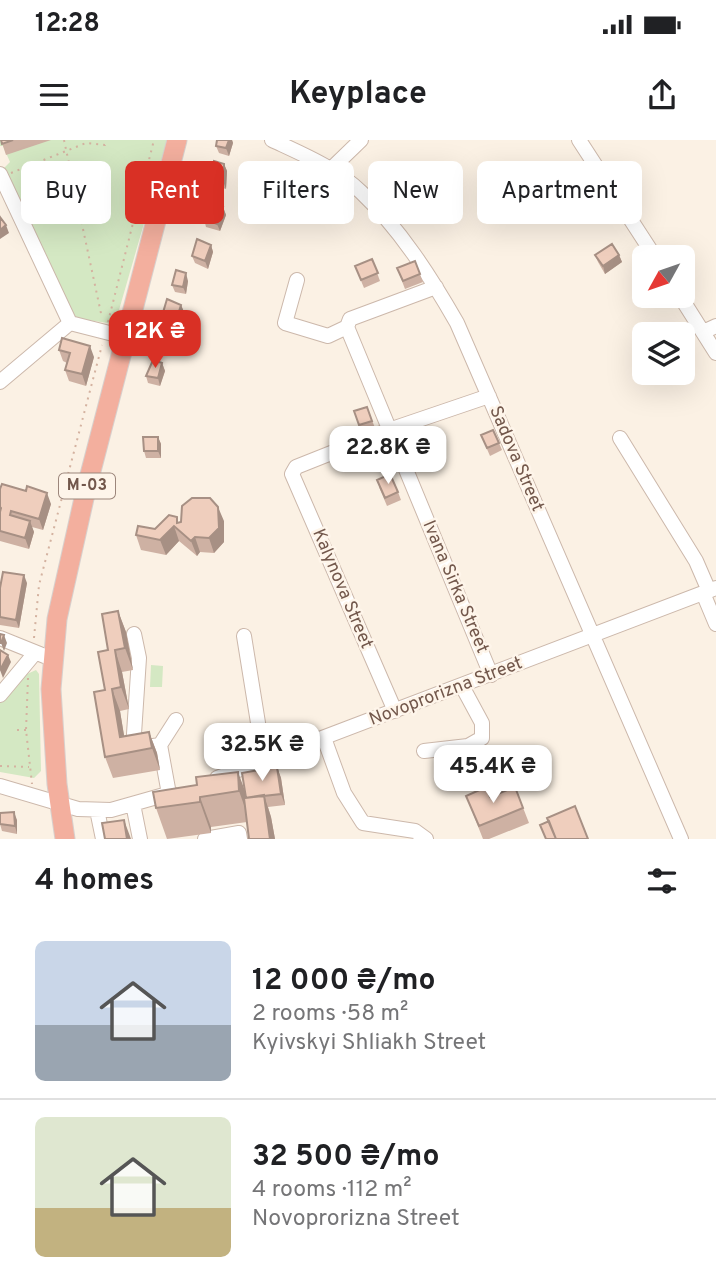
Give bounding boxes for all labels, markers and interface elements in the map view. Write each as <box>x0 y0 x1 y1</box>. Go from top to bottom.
text: 12:28 <box>35 8 100 41</box>
text: Keyplace <box>289 75 427 115</box>
icon: menu <box>35 76 73 114</box>
icon: share <box>643 76 681 114</box>
chip: Buy <box>21 161 111 224</box>
chip: Rent <box>125 161 224 224</box>
chip: Filters <box>238 161 354 224</box>
chip: New <box>368 161 463 224</box>
chip: Apartment <box>477 161 642 224</box>
north arrow <box>632 245 695 308</box>
map controls <box>632 245 695 385</box>
pin: 12K ₴ <box>106 310 204 370</box>
text: 12K ₴ <box>125 318 185 347</box>
button: layers <box>632 322 695 385</box>
street label: Sadova Street <box>483 403 549 515</box>
pin: 22.8K ₴ <box>323 426 453 486</box>
text: 22.8K ₴ <box>345 434 431 463</box>
road number: М-03 <box>59 474 115 498</box>
street label: Ivana Sirka Street <box>417 517 493 657</box>
street label: Kalynova Street <box>306 526 378 652</box>
street label: Novoprorizna Street <box>366 652 526 732</box>
pin: 32.5K ₴ <box>197 724 327 783</box>
text: 32.5K ₴ <box>220 731 304 760</box>
pin: 45.4K ₴ <box>428 746 558 805</box>
text: 45.4K ₴ <box>450 753 536 782</box>
icon: filters <box>643 862 681 900</box>
text: 4 homes <box>35 863 154 900</box>
text: 12 000 ₴/mo <box>252 963 436 1000</box>
icon: home <box>91 969 175 1053</box>
text: 2 rooms · 58 m² <box>252 1000 408 1029</box>
text: Kyivskyi Shliakh Street <box>252 1029 486 1058</box>
text: 32 500 ₴/mo <box>252 1139 439 1176</box>
icon: home <box>91 1145 175 1229</box>
text: 4 rooms · 112 m² <box>252 1176 412 1205</box>
text: Novoprorizna Street <box>252 1205 460 1234</box>

